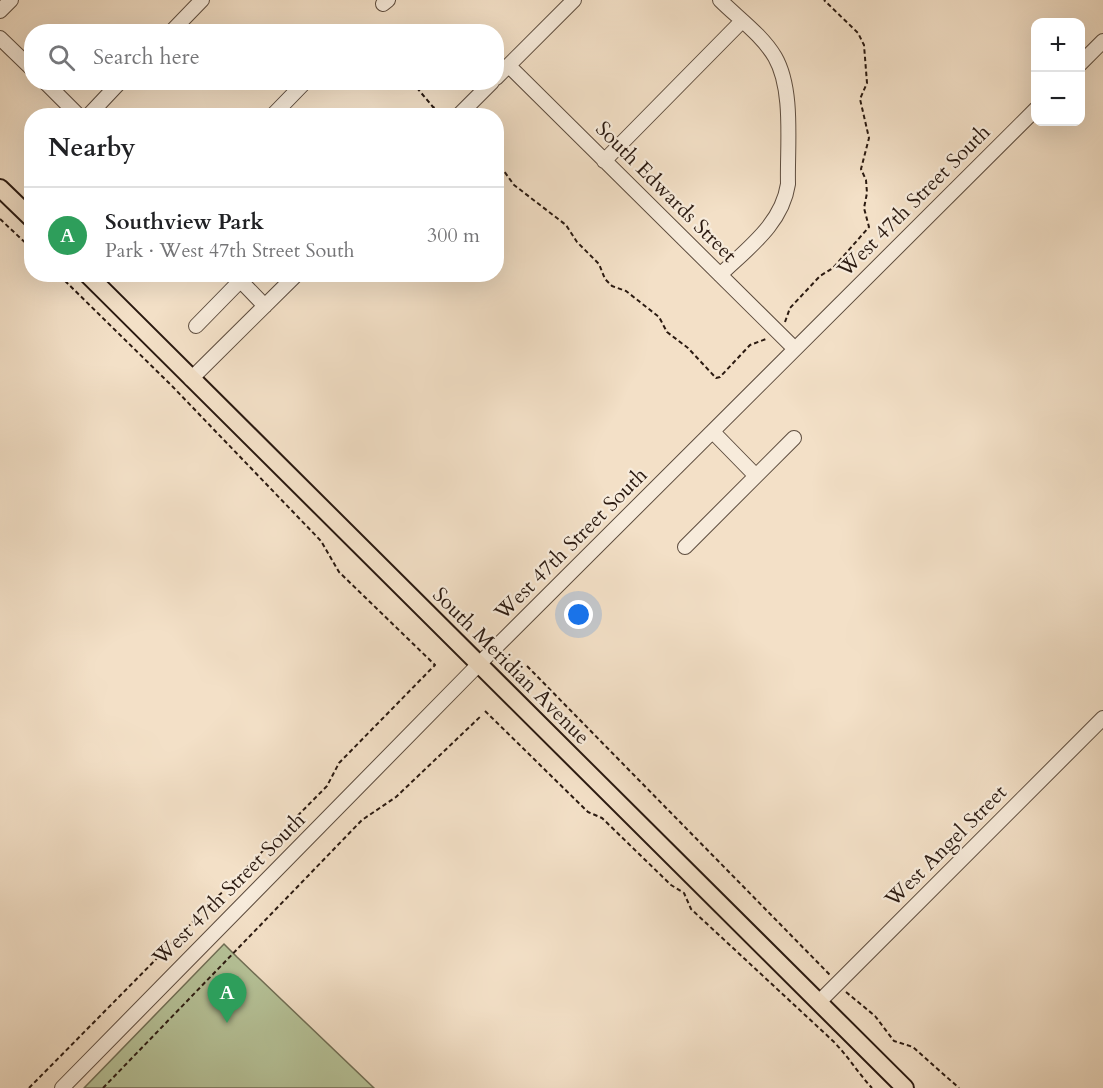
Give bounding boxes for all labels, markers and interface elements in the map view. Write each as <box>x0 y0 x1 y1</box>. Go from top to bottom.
map controls <box>1031 18 1085 126</box>
button: + <box>1031 18 1085 72</box>
search box <box>24 24 504 90</box>
icon: search <box>45 41 78 74</box>
text: Search here <box>93 42 200 72</box>
button: − <box>1031 72 1085 126</box>
street label: South Edwards Street <box>589 115 743 269</box>
street label: West 47th Street South <box>831 118 997 284</box>
text: Nearby <box>48 130 136 165</box>
text: Southview Park <box>105 207 264 237</box>
text: A <box>60 222 75 249</box>
text: 300 m <box>427 222 480 249</box>
text: Park · West 47th Street South <box>105 237 355 264</box>
street label: West 47th Street South <box>488 461 654 627</box>
street label: South Meridian Avenue <box>426 581 596 751</box>
your location <box>564 600 593 629</box>
street label: West Angel Street <box>878 778 1014 914</box>
street label: West 47th Street South <box>146 806 312 972</box>
pin: A <box>208 974 246 1023</box>

